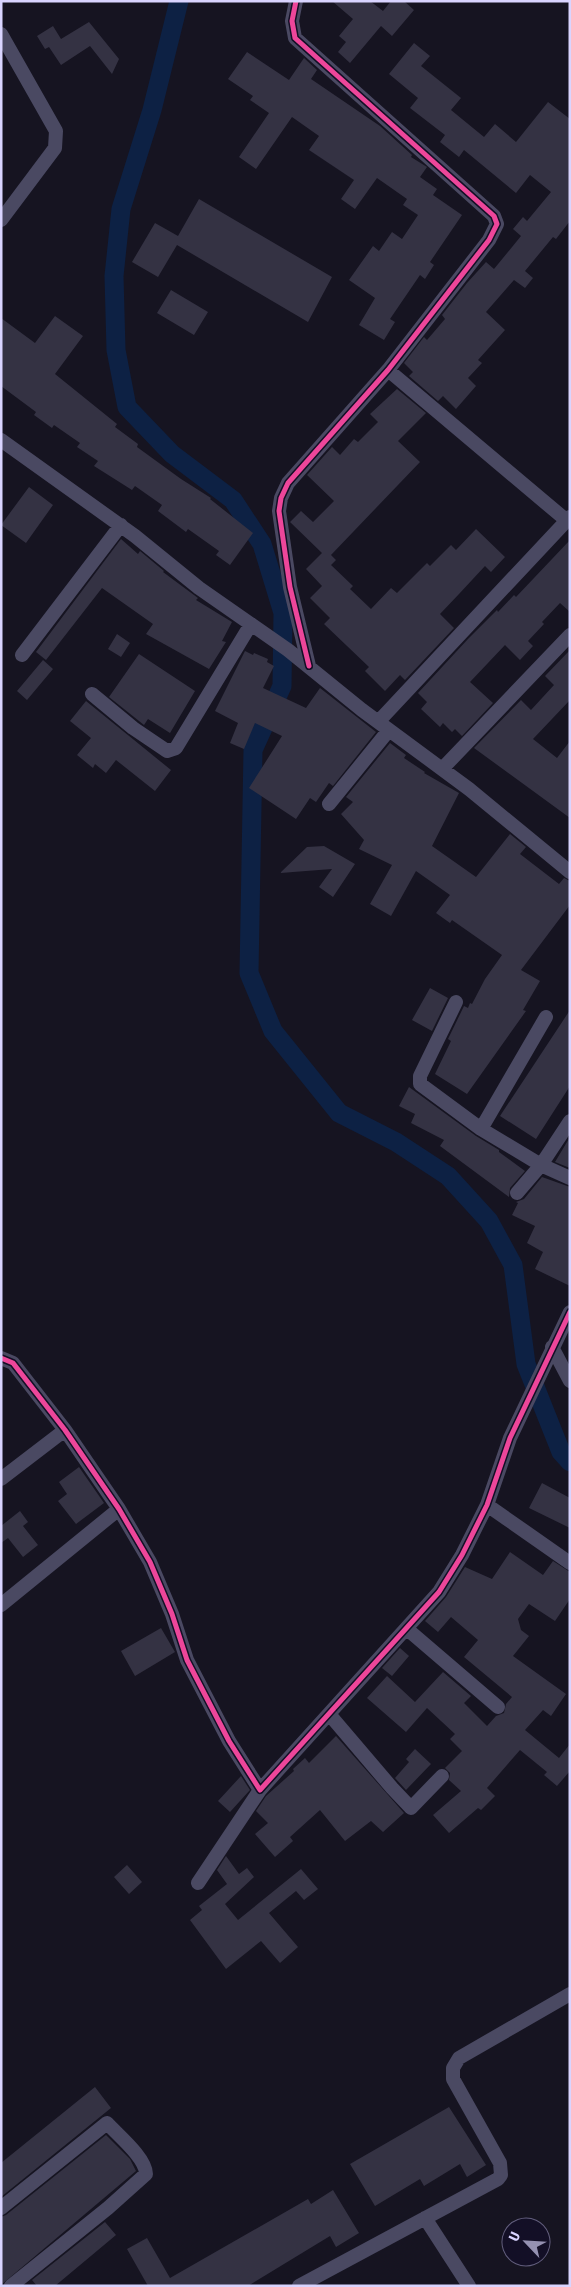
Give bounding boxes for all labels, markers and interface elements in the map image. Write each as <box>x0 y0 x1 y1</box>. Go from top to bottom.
north arrow <box>501 2217 551 2267</box>
text: U <box>505 2229 524 2244</box>

